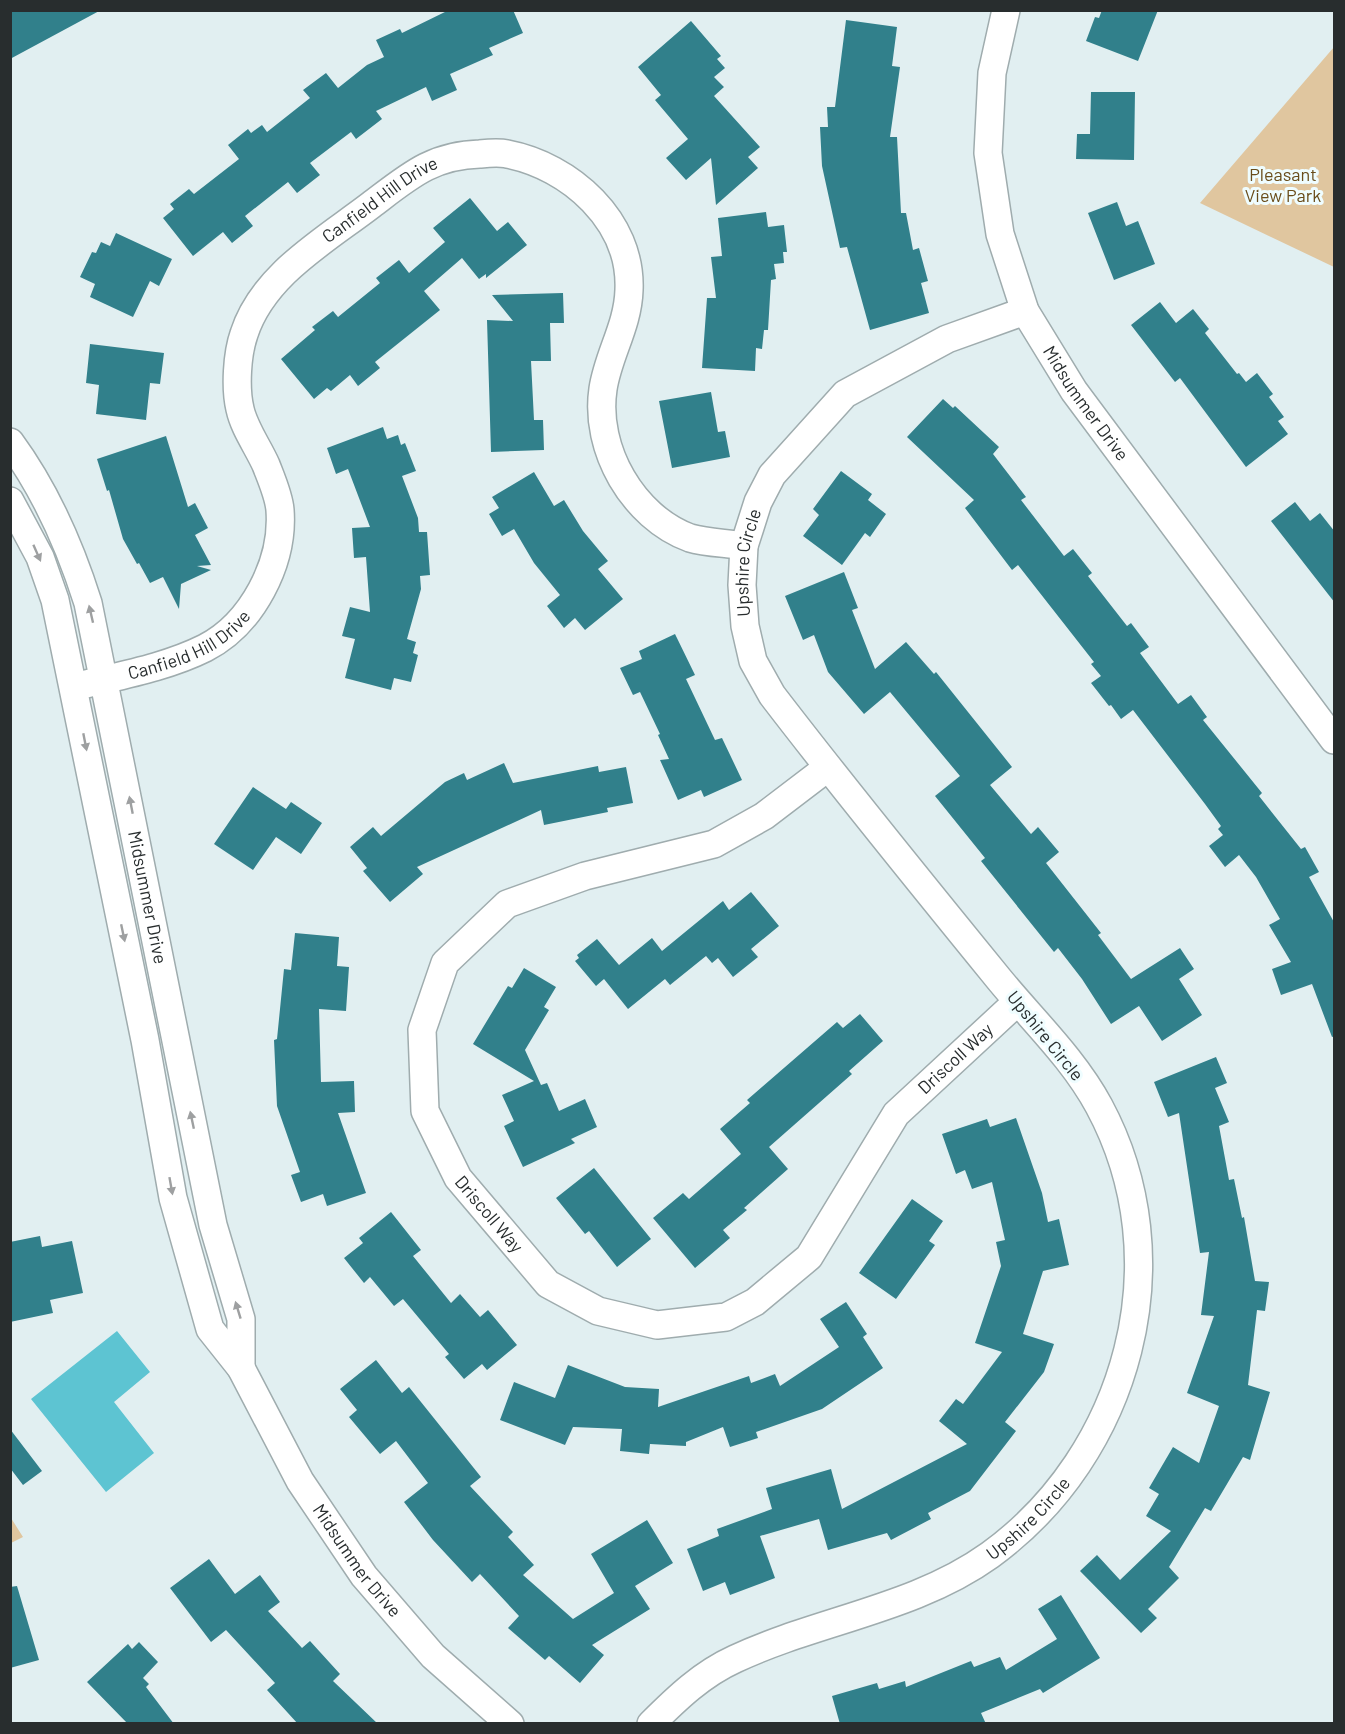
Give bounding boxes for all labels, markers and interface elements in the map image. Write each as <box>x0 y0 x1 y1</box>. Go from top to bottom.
street label: Canfield Hill Drive <box>317 151 441 247</box>
park label: Pleasant View Park <box>1245 163 1321 206</box>
street label: Midsummer Drive <box>1039 341 1134 465</box>
street label: Upshire Circle <box>730 506 765 617</box>
one-way arrow <box>33 544 43 562</box>
one-way arrow <box>85 605 95 623</box>
street label: Canfield Hill Drive <box>125 605 255 684</box>
one-way arrow <box>81 732 90 751</box>
one-way arrow <box>126 795 135 814</box>
street label: Midsummer Drive <box>124 829 172 966</box>
one-way arrow <box>119 924 128 943</box>
street label: Upshire Circle <box>1003 986 1089 1085</box>
street label: Driscoll Way <box>913 1018 997 1098</box>
one-way arrow <box>186 1111 196 1130</box>
street label: Driscoll Way <box>451 1171 528 1257</box>
one-way arrow <box>167 1177 176 1196</box>
one-way arrow <box>233 1301 242 1319</box>
street label: Upshire Circle <box>981 1472 1074 1564</box>
street label: Midsummer Drive <box>309 1499 406 1621</box>

